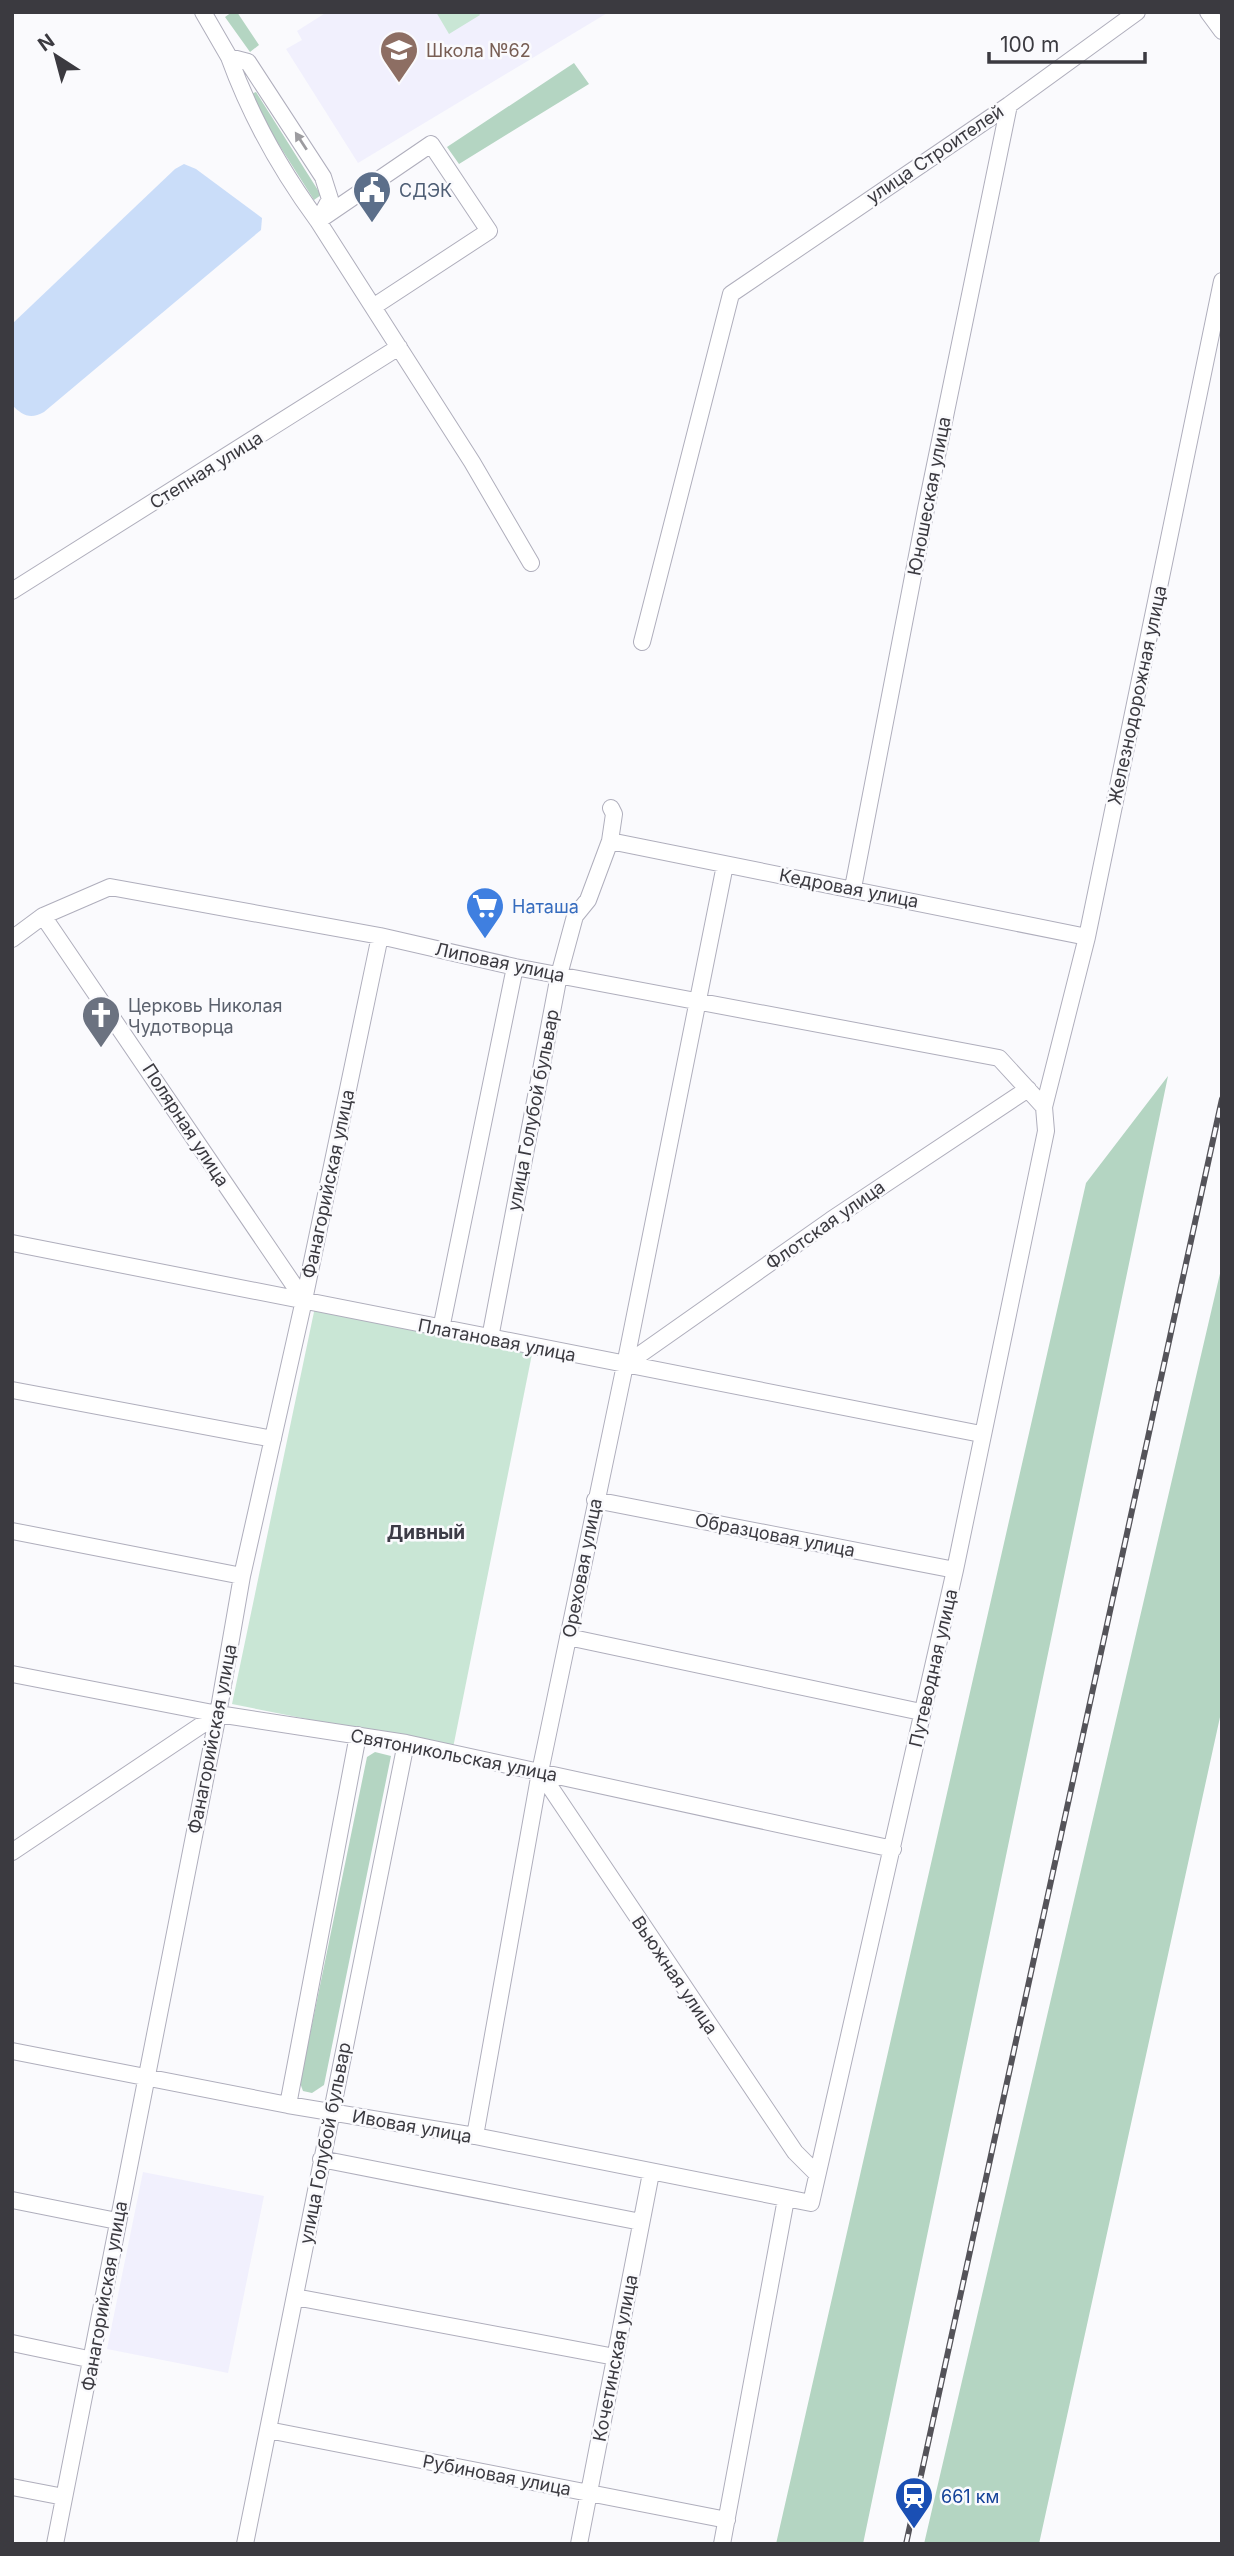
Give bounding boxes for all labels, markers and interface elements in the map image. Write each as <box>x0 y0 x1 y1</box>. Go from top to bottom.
north arrow <box>21 21 91 91</box>
scale bar <box>989 21 1145 65</box>
text: N <box>34 29 59 56</box>
school or university icon: Школа №62 <box>378 29 420 84</box>
text: 100 m <box>1000 32 1059 57</box>
place label: Школа №62 <box>426 40 531 61</box>
street label: улица Строителей <box>863 100 1007 208</box>
one-way arrow <box>294 132 307 151</box>
public building icon: СДЭК <box>351 169 393 224</box>
place label: СДЭК <box>399 180 452 201</box>
street label: Юношеская улица <box>903 415 955 577</box>
street label: Степная улица <box>146 427 266 513</box>
street label: Железнодорожная улица <box>1103 584 1171 806</box>
street label: Кедровая улица <box>778 864 920 912</box>
supermarket icon: Наташа <box>464 885 506 940</box>
place label: Наташа <box>512 896 579 917</box>
street label: Липовая улица <box>433 938 567 986</box>
church icon: Церковь Николая Чудотворца <box>80 994 122 1049</box>
place label: Церковь Николая Чудотворца <box>128 995 283 1037</box>
street label: улица Голубой бульвар <box>503 1007 563 1213</box>
street label: Полярная улица <box>138 1060 234 1190</box>
street label: Фанагорийская улица <box>298 1088 358 1280</box>
street label: Флотская улица <box>761 1176 889 1274</box>
street label: Платановая улица <box>416 1314 578 1366</box>
street label: Ореховая улица <box>558 1497 606 1639</box>
street label: Образцовая улица <box>693 1509 857 1561</box>
district label: Дивный <box>387 1521 465 1544</box>
street label: Путеводная улица <box>905 1587 961 1749</box>
street label: Фанагорийская улица <box>183 1642 241 1836</box>
street label: Святоникольская улица <box>349 1725 559 1785</box>
street label: Вьюжная улица <box>628 1912 722 2038</box>
street label: улица Голубой бульвар <box>295 2040 355 2246</box>
street label: Ивовая улица <box>351 2105 473 2147</box>
street label: Фанагорийская улица <box>77 2199 131 2393</box>
street label: Кочетинская улица <box>589 2273 641 2443</box>
street label: Рубиновая улица <box>421 2450 573 2500</box>
station icon: 661 км <box>893 2475 935 2530</box>
place label: 661 км <box>941 2486 999 2507</box>

